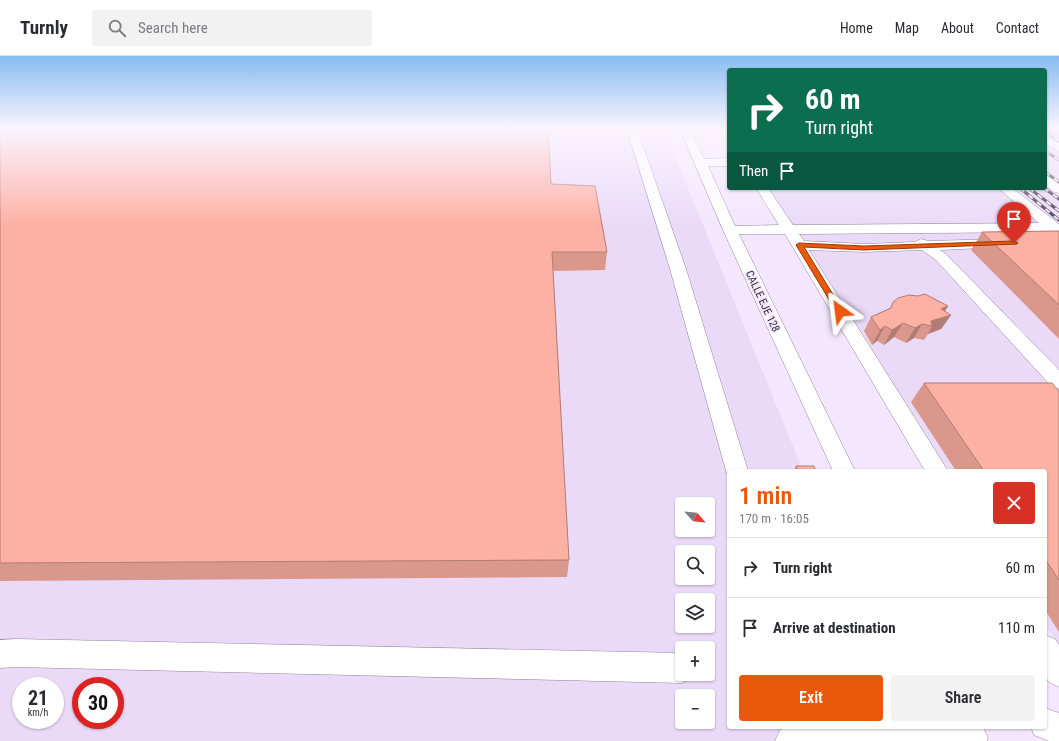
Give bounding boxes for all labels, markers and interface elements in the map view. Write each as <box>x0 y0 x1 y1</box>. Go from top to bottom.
search box <box>92 10 372 46</box>
text: Turnly <box>20 16 68 39</box>
icon: search <box>106 17 128 39</box>
text: Search here <box>138 19 208 37</box>
text: Home <box>840 20 873 36</box>
text: Map <box>895 20 919 36</box>
text: About <box>941 20 974 36</box>
text: Contact <box>996 20 1039 36</box>
text: 60 m <box>805 83 861 116</box>
icon: right <box>739 84 791 136</box>
text: Turn right <box>805 117 873 138</box>
icon: arrive <box>776 160 798 182</box>
text: Then <box>739 162 768 180</box>
pin <box>997 202 1031 243</box>
icon: arrive <box>1003 208 1025 230</box>
street label: CALLE EJE 128 <box>743 269 782 334</box>
position arrow <box>819 290 861 332</box>
text: 1 min <box>739 482 792 510</box>
button: close <box>993 482 1035 524</box>
north arrow <box>675 497 715 537</box>
map controls <box>675 497 715 729</box>
text: 170 m · 16:05 <box>739 511 809 526</box>
button: search <box>675 545 715 585</box>
icon: right <box>739 557 761 579</box>
text: Turn right <box>773 559 832 577</box>
text: 60 m <box>1005 559 1035 577</box>
button: layers <box>675 593 715 633</box>
icon: arrive <box>739 617 761 639</box>
text: Arrive at destination <box>773 619 896 637</box>
text: 110 m <box>998 619 1035 637</box>
button: + <box>675 641 715 681</box>
button: Exit <box>739 675 883 721</box>
button: Share <box>891 675 1035 721</box>
speed limit sign: 30 <box>72 677 124 729</box>
text: 21 <box>28 686 48 710</box>
button: − <box>675 689 715 729</box>
text: km/h <box>28 707 48 718</box>

